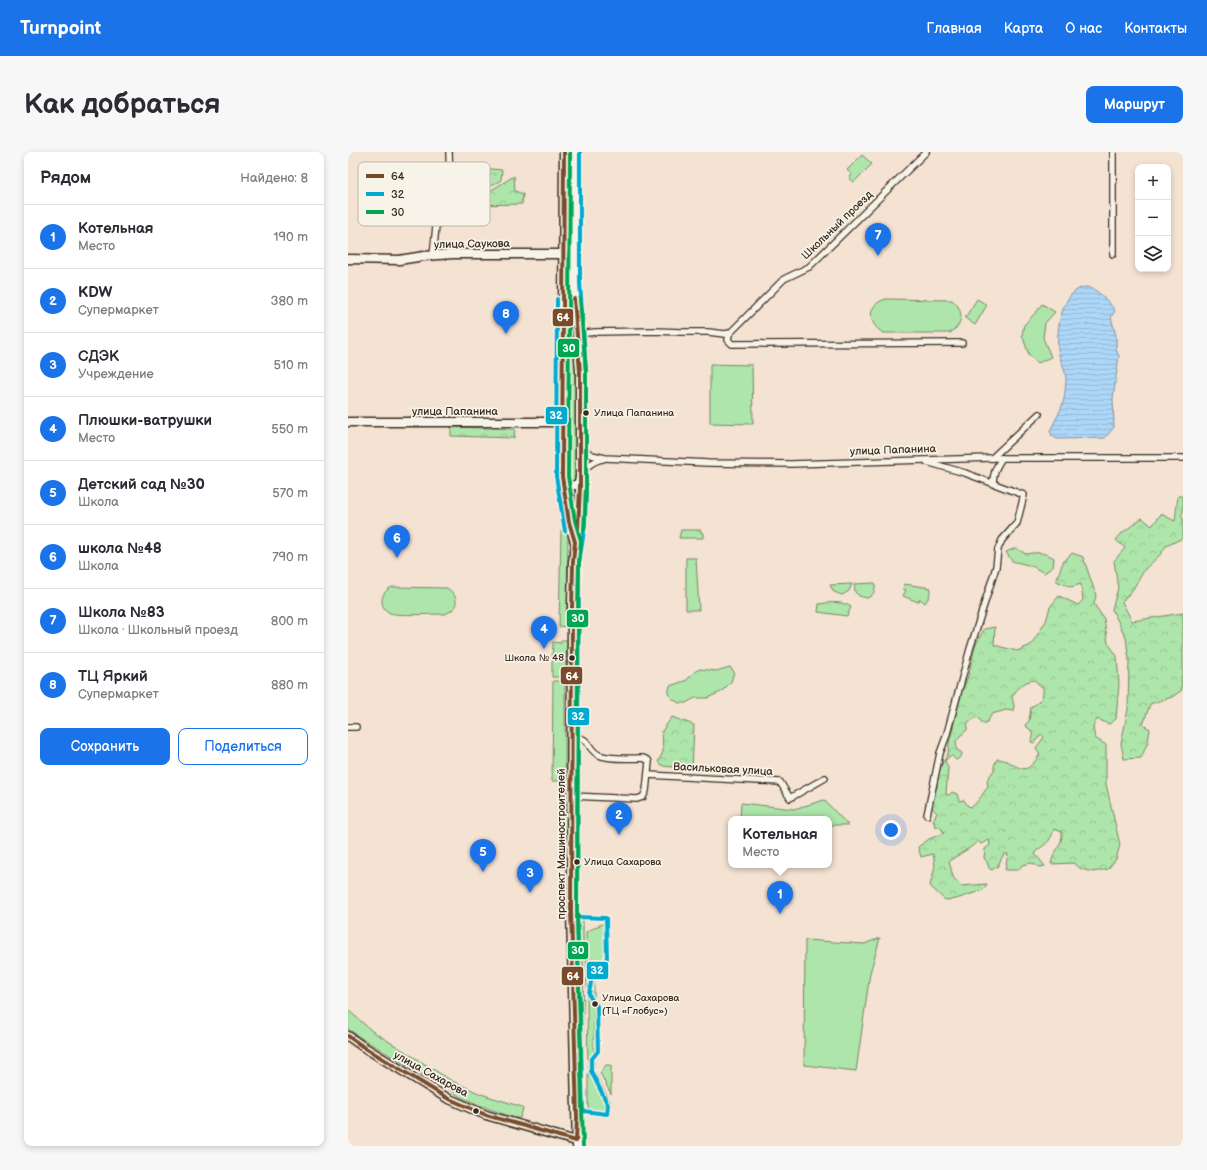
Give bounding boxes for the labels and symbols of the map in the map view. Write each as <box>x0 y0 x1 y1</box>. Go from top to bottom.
legend <box>358 162 490 226</box>
text: 64 <box>391 170 405 183</box>
text: 32 <box>391 188 405 201</box>
street label: Школьный проезд <box>799 188 875 262</box>
text: 30 <box>391 206 405 219</box>
pin: 7 <box>865 223 891 256</box>
street label: улица Саукова <box>434 237 511 251</box>
pin: 8 <box>493 301 519 334</box>
line badge: 64 <box>552 308 574 327</box>
text: 64 <box>556 311 570 324</box>
line badge: 30 <box>557 338 580 358</box>
text: 30 <box>562 342 576 355</box>
street label: улица Папанина <box>412 405 499 418</box>
line badge: 32 <box>545 406 568 425</box>
place label: Улица Папанина <box>594 407 674 419</box>
marker: Улица Папанина <box>581 408 591 418</box>
text: 32 <box>549 409 563 422</box>
street label: улица Папанина <box>850 442 937 458</box>
pin: 6 <box>384 525 410 558</box>
line badge: 30 <box>566 609 589 628</box>
text: 30 <box>571 612 585 625</box>
pin: 4 <box>531 616 557 649</box>
place label: Школа № 48 <box>504 652 564 664</box>
marker: Школа № 48 <box>567 653 577 663</box>
line badge: 64 <box>560 666 583 685</box>
text: 64 <box>565 670 579 683</box>
line badge: 32 <box>567 707 590 726</box>
text: 32 <box>571 710 585 723</box>
street label: Васильковая улица <box>673 760 774 778</box>
street label: проспект Машиностроителей <box>555 769 568 919</box>
pin: 2 <box>606 802 632 835</box>
your location <box>881 820 901 840</box>
pin: 5 <box>470 839 496 872</box>
place label: Улица Сахарова <box>584 856 661 868</box>
marker: Улица Сахарова <box>572 857 582 867</box>
pin: 3 <box>517 860 543 893</box>
pin: 1 <box>767 881 793 914</box>
line badge: 30 <box>567 941 589 960</box>
text: 30 <box>571 944 585 957</box>
line badge: 32 <box>586 961 609 980</box>
text: 32 <box>590 964 604 977</box>
line badge: 64 <box>561 966 584 986</box>
text: 64 <box>566 970 580 983</box>
place label: Улица Сахарова (ТЦ «Глобус») <box>602 992 679 1017</box>
marker: Улица Сахарова (ТЦ «Глобус») <box>590 999 600 1009</box>
street label: улица Сахарова <box>392 1048 471 1100</box>
unlabelled marker <box>471 1106 481 1116</box>

